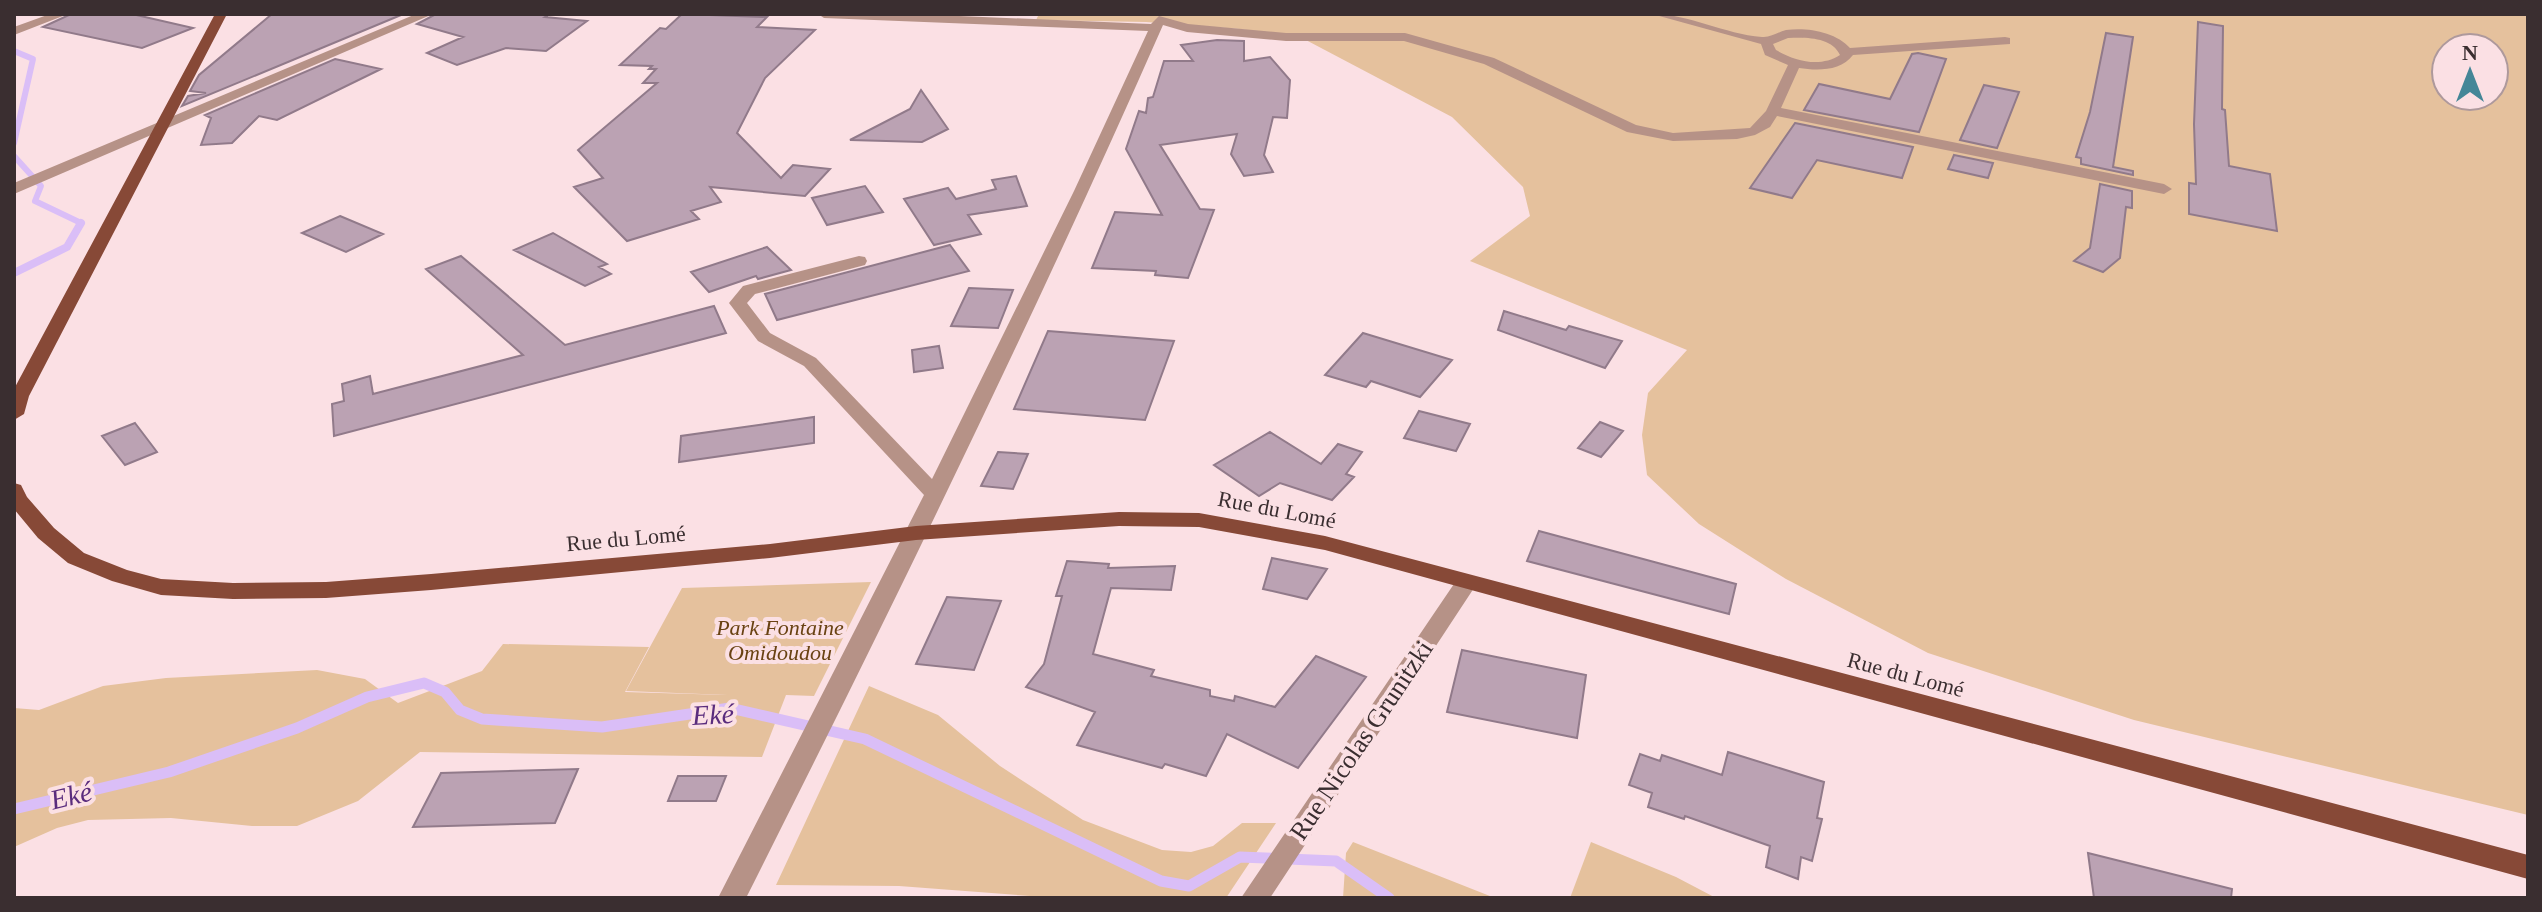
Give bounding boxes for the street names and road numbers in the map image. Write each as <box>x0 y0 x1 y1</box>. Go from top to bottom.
street label: Rue du Lomé <box>1216 486 1338 533</box>
street label: Rue du Lomé <box>565 521 687 556</box>
street label: Rue Nicolas Grunitzki <box>1284 635 1439 845</box>
street label: Rue du Lomé <box>1845 647 1967 702</box>

